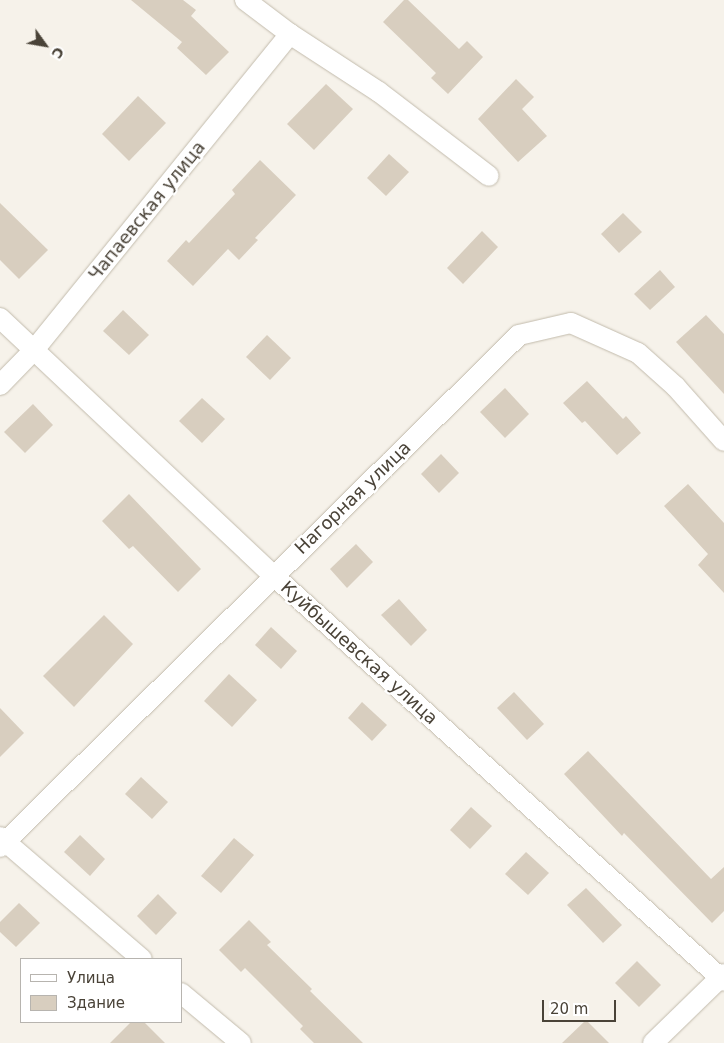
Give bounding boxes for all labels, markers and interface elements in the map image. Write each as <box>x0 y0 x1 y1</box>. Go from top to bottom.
north arrow <box>20 20 70 70</box>
text: С <box>48 44 67 62</box>
street label: Чапаевская улица <box>84 137 210 285</box>
street label: Нагорная улица <box>290 437 416 559</box>
street label: Куйбышевская улица <box>276 577 442 729</box>
legend <box>20 958 182 1023</box>
text: Улица <box>67 969 115 987</box>
scale bar <box>544 990 618 1022</box>
text: Здание <box>67 994 125 1012</box>
text: 20 m <box>550 1000 588 1018</box>

